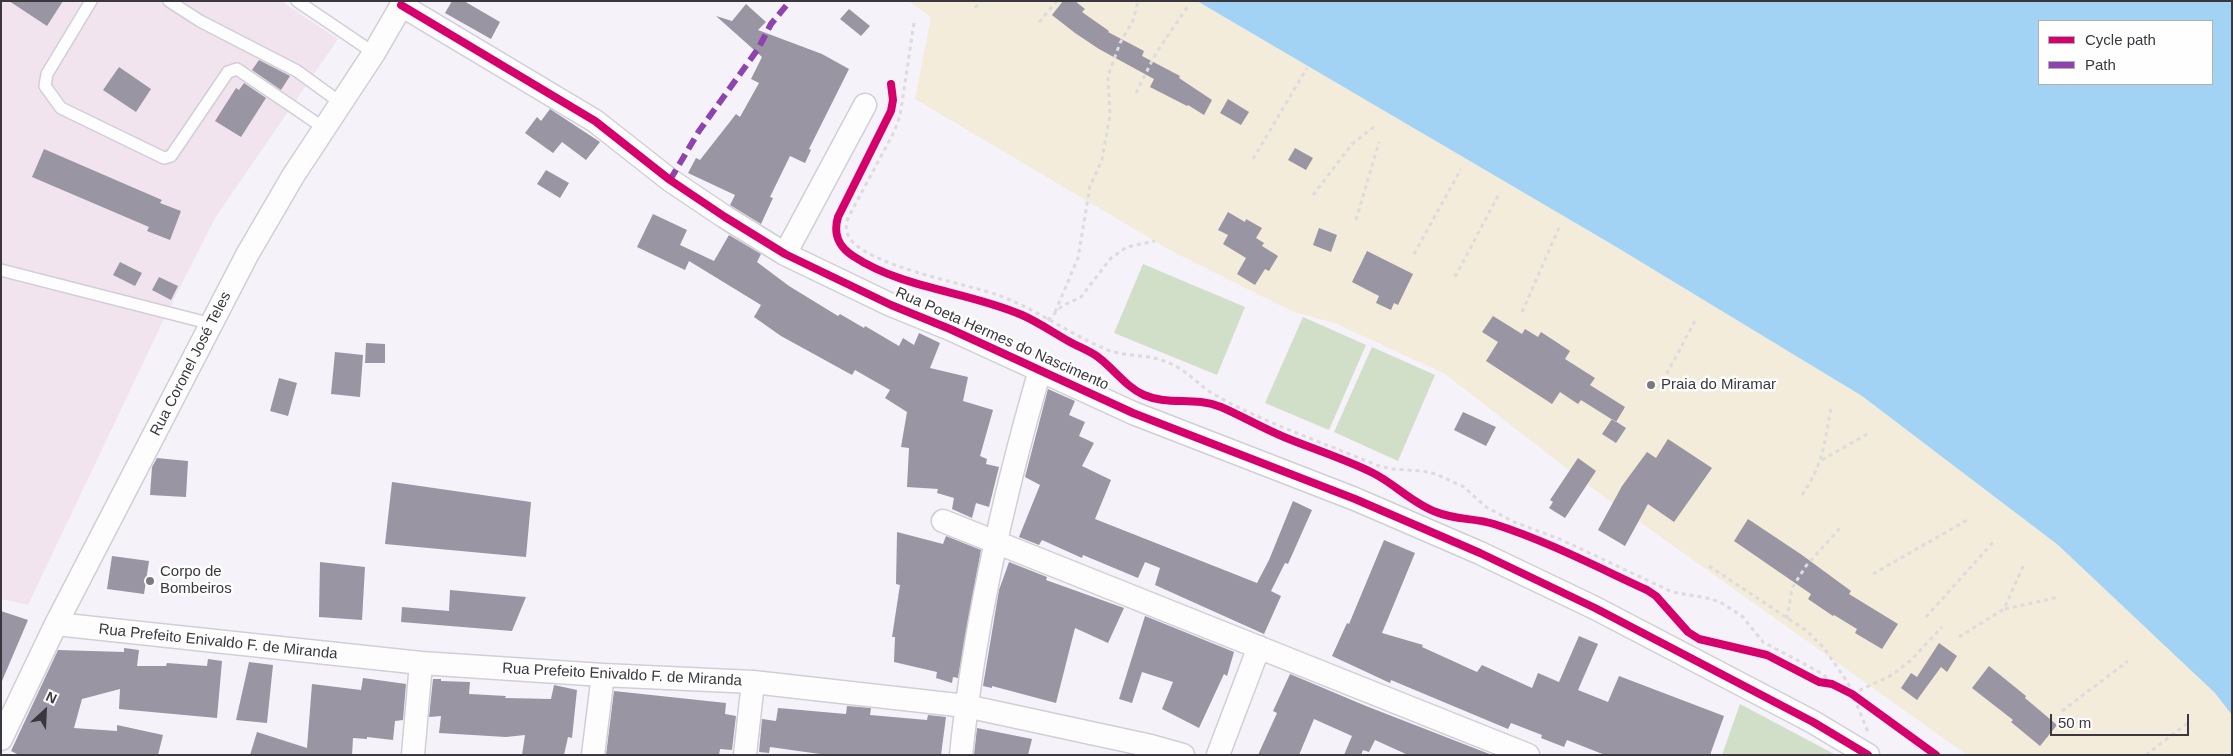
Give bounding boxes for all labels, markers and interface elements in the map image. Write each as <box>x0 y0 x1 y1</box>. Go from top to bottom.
legend <box>2038 20 2213 85</box>
text: Cycle path <box>2085 31 2156 48</box>
text: Path <box>2085 56 2116 73</box>
street label: Rua Poeta Hermes do Nascimento <box>892 284 1112 394</box>
street label: Rua Coronel José Teles <box>147 289 235 439</box>
place label: Praia do Miramar <box>1661 376 1776 394</box>
marker: Praia do Miramar <box>1645 379 1657 391</box>
place label: Corpo de Bombeiros <box>160 563 232 598</box>
marker: Corpo de Bombeiros <box>144 575 156 587</box>
street label: Rua Prefeito Enivaldo F. de Miranda <box>98 620 338 664</box>
street label: Rua Prefeito Enivaldo F. de Miranda <box>502 660 742 690</box>
north arrow <box>20 686 70 736</box>
text: N <box>43 688 59 707</box>
scale bar <box>2053 704 2192 736</box>
text: 50 m <box>2058 714 2091 731</box>

